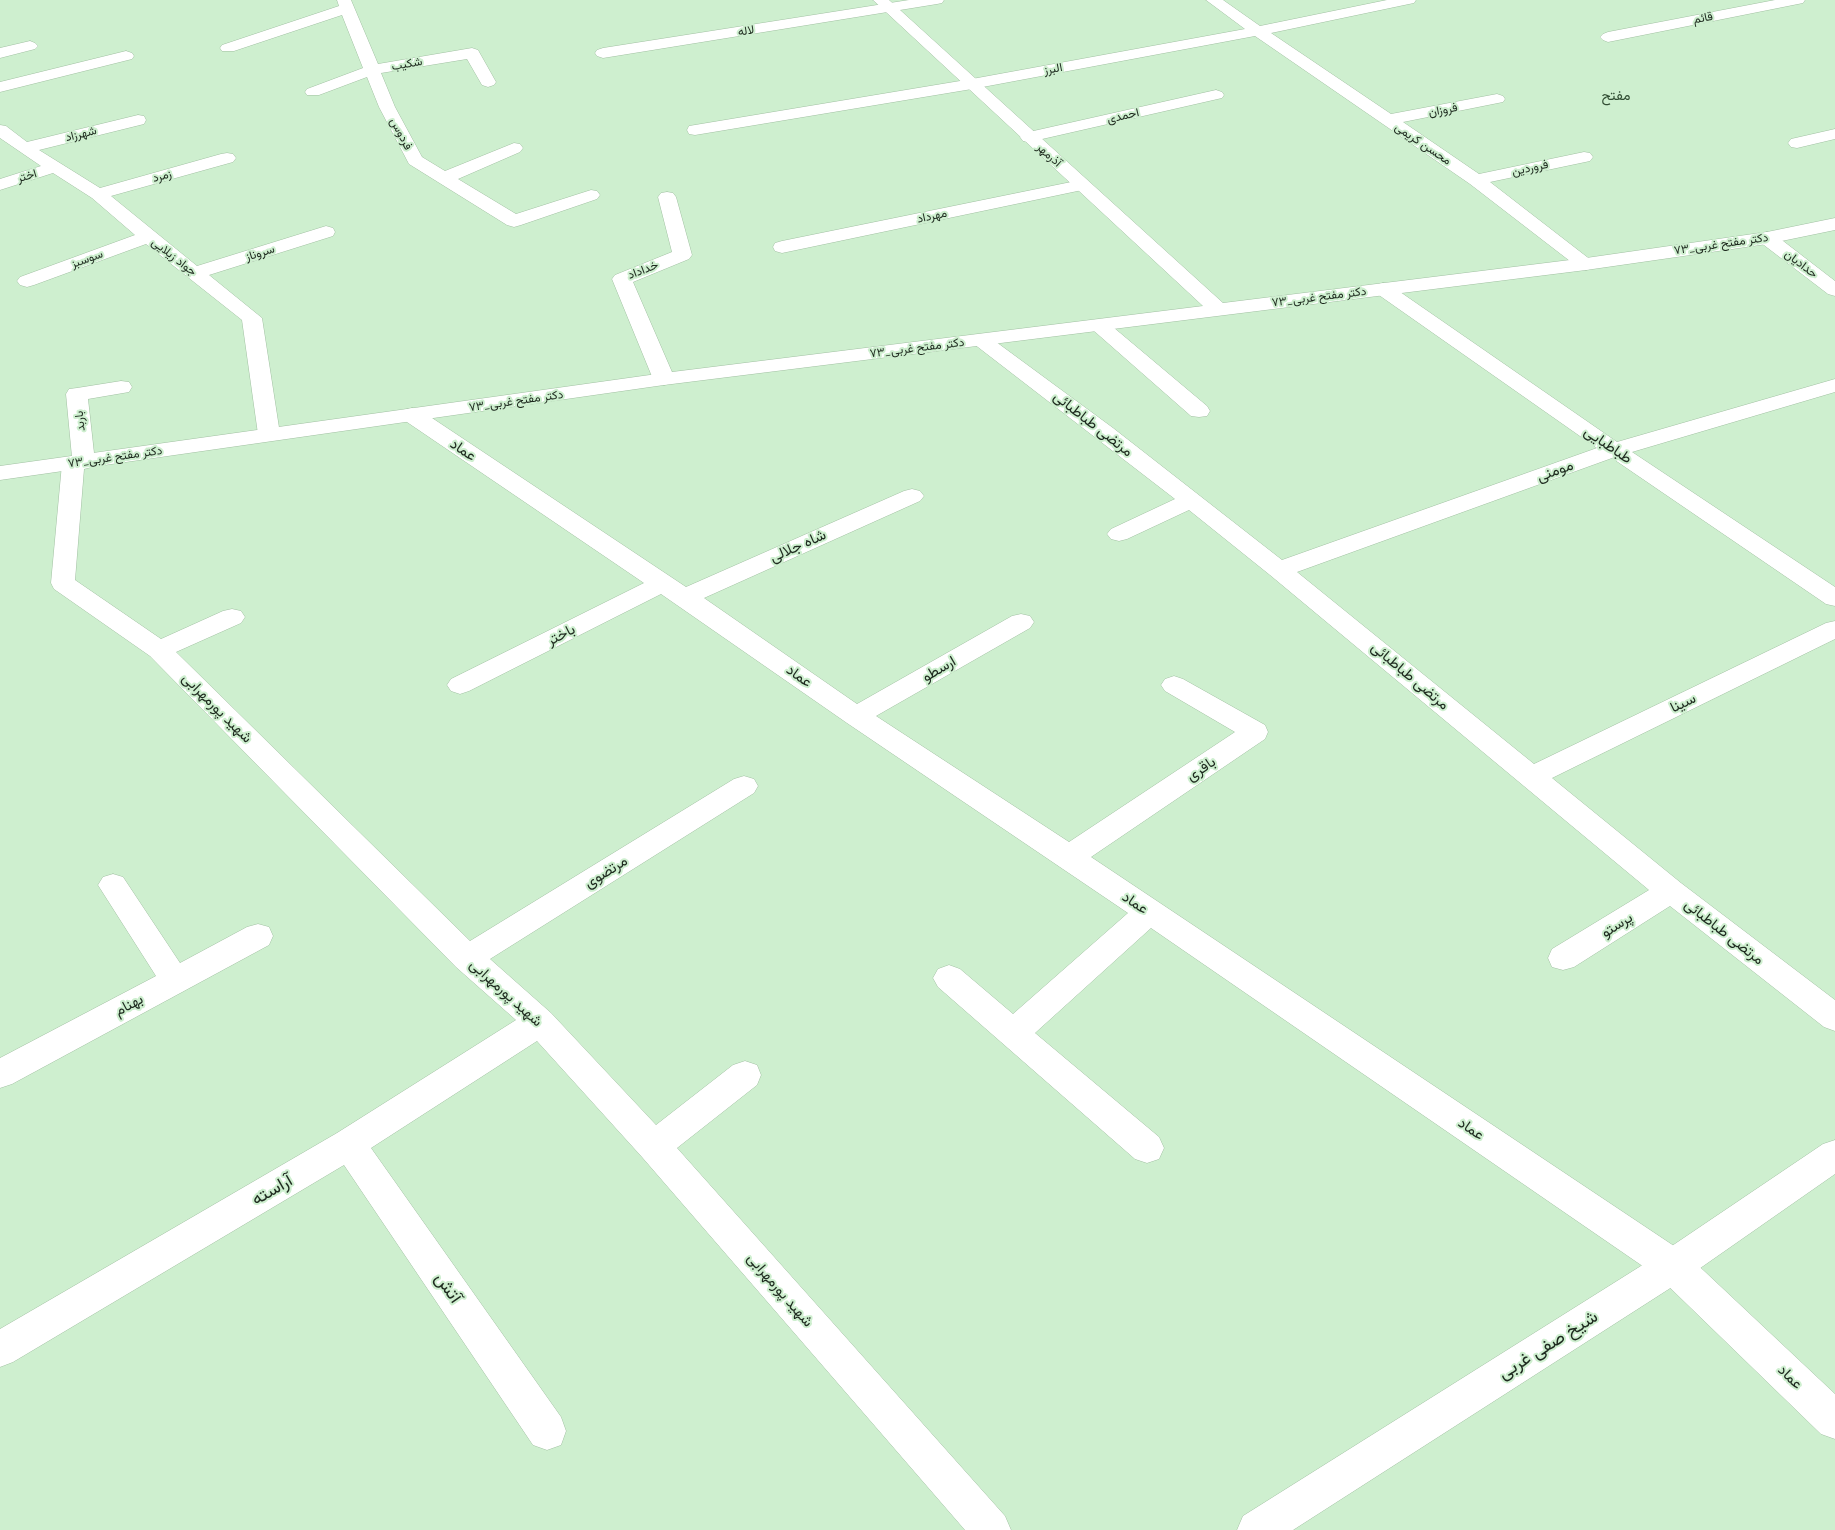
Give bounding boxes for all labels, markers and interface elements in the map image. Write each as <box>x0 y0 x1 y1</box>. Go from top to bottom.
street label: قائم <box>1692 9 1714 27</box>
street label: لاله <box>737 23 755 39</box>
street label: شکیب <box>390 54 424 74</box>
street label: البرز <box>1042 60 1064 78</box>
district label: مفتح <box>1601 88 1631 104</box>
street label: فروزان <box>1427 100 1459 120</box>
street label: احمدی <box>1106 105 1140 127</box>
street label: فردوس <box>387 115 415 153</box>
street label: محسن کریمی <box>1392 120 1454 168</box>
street label: شهرزاد <box>64 123 98 145</box>
street label: آذرمهر <box>1034 140 1064 170</box>
street label: فروردین <box>1510 157 1550 179</box>
street label: اختر <box>15 166 39 186</box>
street label: زمرد <box>151 166 173 186</box>
street label: مهرداد <box>916 206 948 226</box>
street label: ۷۳_دکتر مفتح غربی <box>1673 230 1769 258</box>
street label: جواد زیلایی <box>149 235 199 279</box>
street label: سروناز <box>244 242 276 264</box>
street label: سوسبز <box>69 247 105 271</box>
street label: حدادیان <box>1782 247 1820 281</box>
street label: خداداد <box>626 258 660 282</box>
street label: ۷۳_دکتر مفتح غربی <box>1271 284 1367 310</box>
street label: ۷۳_دکتر مفتح غربی <box>869 335 965 361</box>
street label: ۷۳_دکتر مفتح غربی <box>468 387 564 415</box>
street label: مرتضی طباطبائی <box>1050 387 1136 461</box>
street label: باربد <box>72 410 88 432</box>
street label: طباطبایی <box>1580 422 1636 468</box>
street label: عماد <box>447 435 479 465</box>
street label: ۷۳_دکتر مفتح غربی <box>67 443 163 471</box>
street label: مومنی <box>1534 456 1576 486</box>
street label: شاه جلالی <box>767 526 829 566</box>
street label: باختر <box>544 620 578 650</box>
street label: مرتضی طباطبائی <box>1367 638 1453 714</box>
street label: ارسطو <box>919 652 959 686</box>
street label: عماد <box>783 661 815 691</box>
street label: شهید پورمهرابی <box>178 669 256 747</box>
street label: سینا <box>1667 689 1699 717</box>
street label: باقری <box>1183 753 1219 785</box>
street label: مرتضوی <box>581 852 631 892</box>
street label: عماد <box>1119 888 1151 918</box>
street label: مرتضی طباطبائی <box>1681 895 1767 969</box>
street label: پرستو <box>1598 908 1636 942</box>
street label: شهید پورمهرابی <box>466 956 546 1030</box>
street label: بهنام <box>112 990 146 1020</box>
street label: عماد <box>1455 1114 1487 1144</box>
street label: آراسته <box>248 1170 296 1210</box>
street label: شهید پورمهرابی <box>743 1249 817 1331</box>
street label: آتش <box>430 1268 466 1308</box>
street label: شیخ صفی غربی <box>1494 1306 1602 1384</box>
street label: عماد <box>1774 1361 1806 1393</box>

